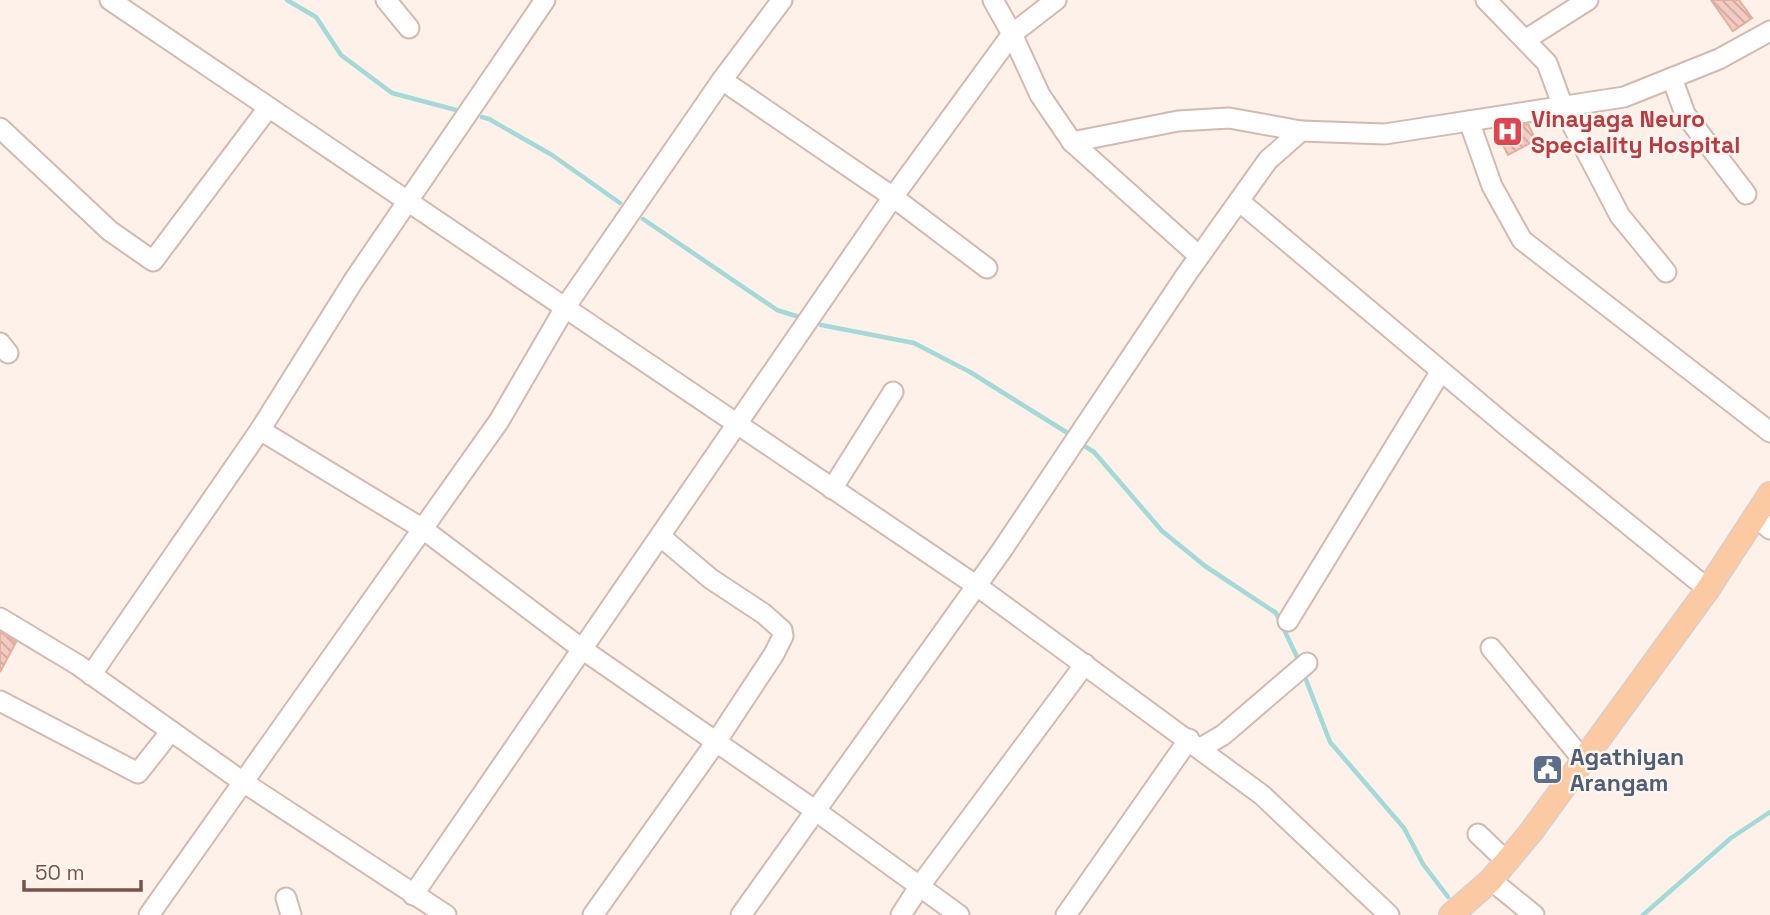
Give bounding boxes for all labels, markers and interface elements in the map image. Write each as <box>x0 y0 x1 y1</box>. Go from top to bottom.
place label: Vinayaga Neuro Speciality Hospital <box>1531 104 1740 160</box>
hospital icon: Vinayaga Neuro Speciality Hospital <box>1491 115 1525 149</box>
place label: Agathiyan Arangam <box>1570 742 1684 798</box>
public building icon: Agathiyan Arangam <box>1530 753 1564 787</box>
scale bar <box>24 848 142 892</box>
text: 50 m <box>35 859 85 886</box>

